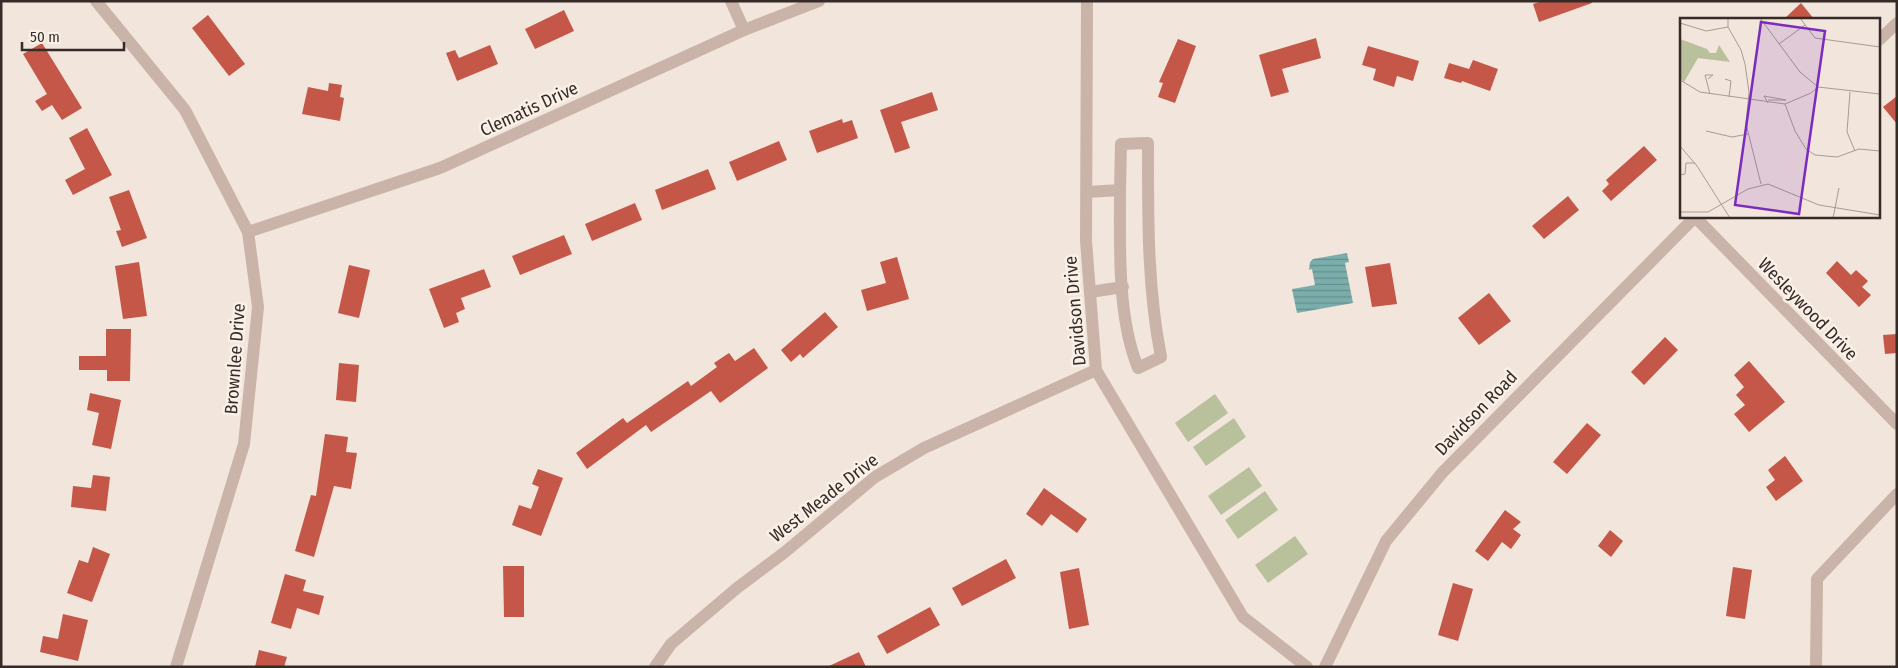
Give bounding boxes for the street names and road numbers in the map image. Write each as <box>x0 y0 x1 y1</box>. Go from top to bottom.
street label: Clematis Drive <box>476 77 582 141</box>
street label: Wesleywood Drive <box>1754 253 1863 365</box>
street label: Davidson Drive <box>1059 255 1091 367</box>
street label: Brownlee Drive <box>220 303 250 415</box>
street label: Davidson Road <box>1430 366 1522 460</box>
street label: West Meade Drive <box>766 449 883 547</box>

